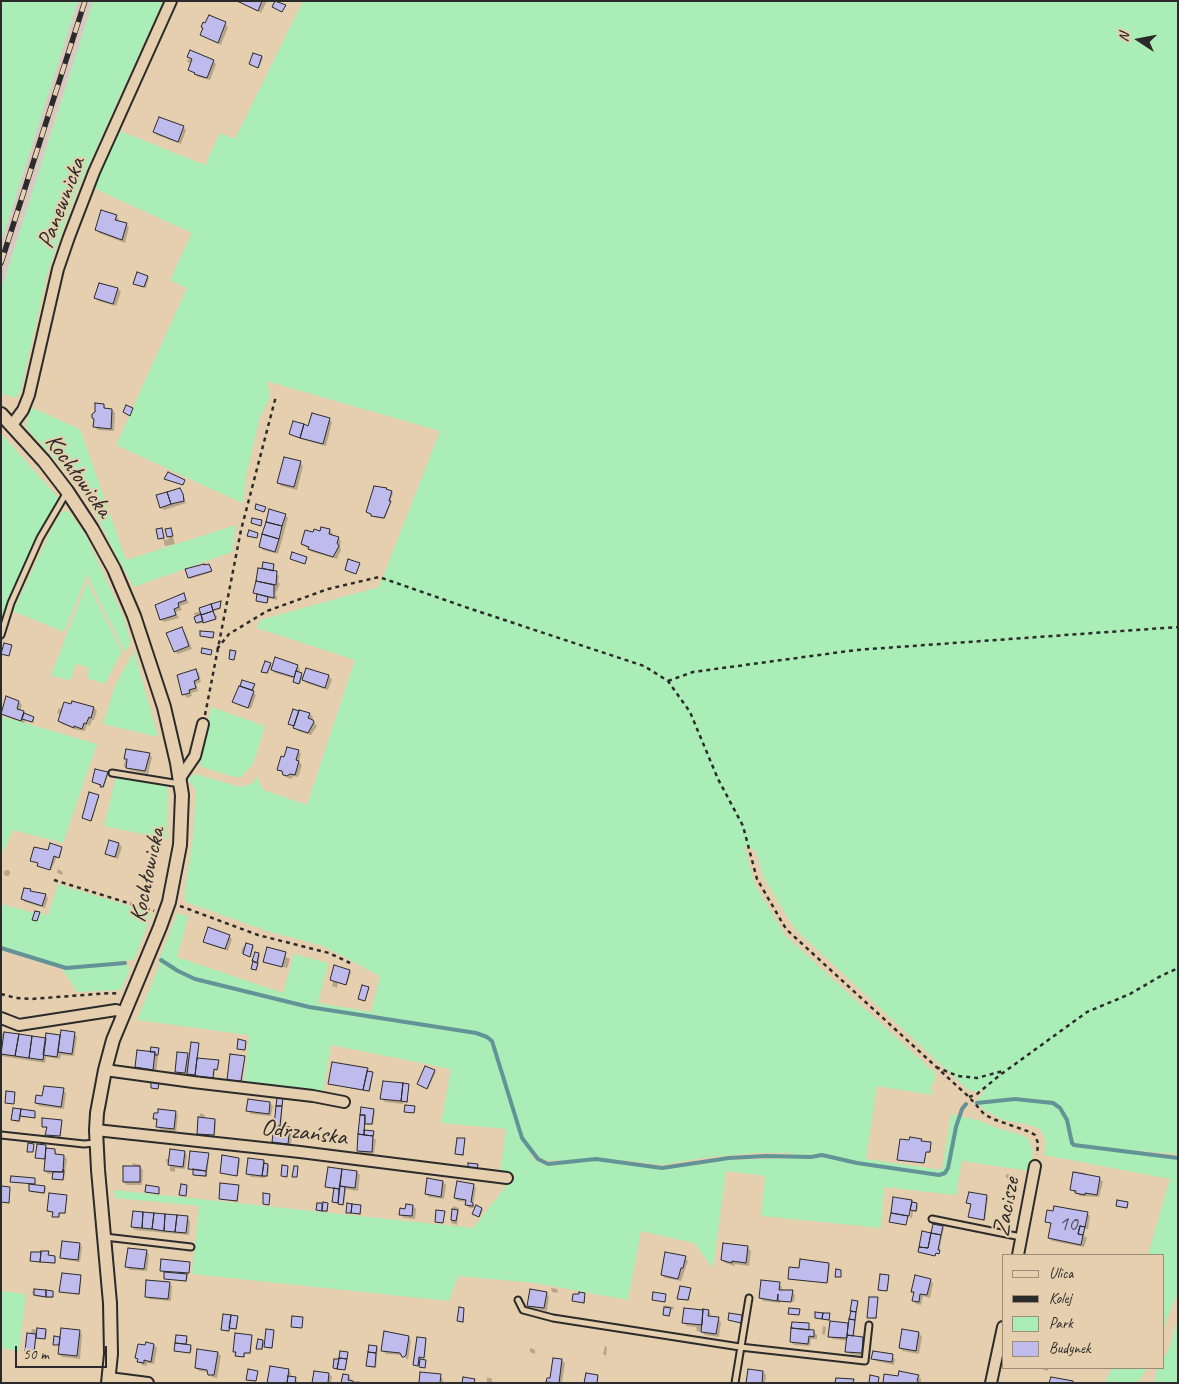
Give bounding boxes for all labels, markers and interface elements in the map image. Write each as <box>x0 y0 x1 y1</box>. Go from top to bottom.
north arrow <box>1114 15 1164 65</box>
text: N <box>1115 31 1133 43</box>
street label: Panewnicka <box>32 154 92 252</box>
street label: Kochłowicka <box>38 429 118 523</box>
street label: Kochłowicka <box>124 825 172 925</box>
street label: Odrzańska <box>259 1113 349 1153</box>
street label: Zacisze <box>987 1175 1027 1239</box>
house number: 10 <box>1059 1211 1077 1237</box>
legend <box>1002 1254 1164 1369</box>
text: Ulica <box>1049 1264 1073 1283</box>
text: Kolej <box>1049 1289 1072 1308</box>
text: Park <box>1049 1314 1073 1333</box>
scale bar <box>18 1336 110 1368</box>
text: Budynek <box>1049 1339 1090 1358</box>
text: 50 m <box>23 1345 49 1364</box>

